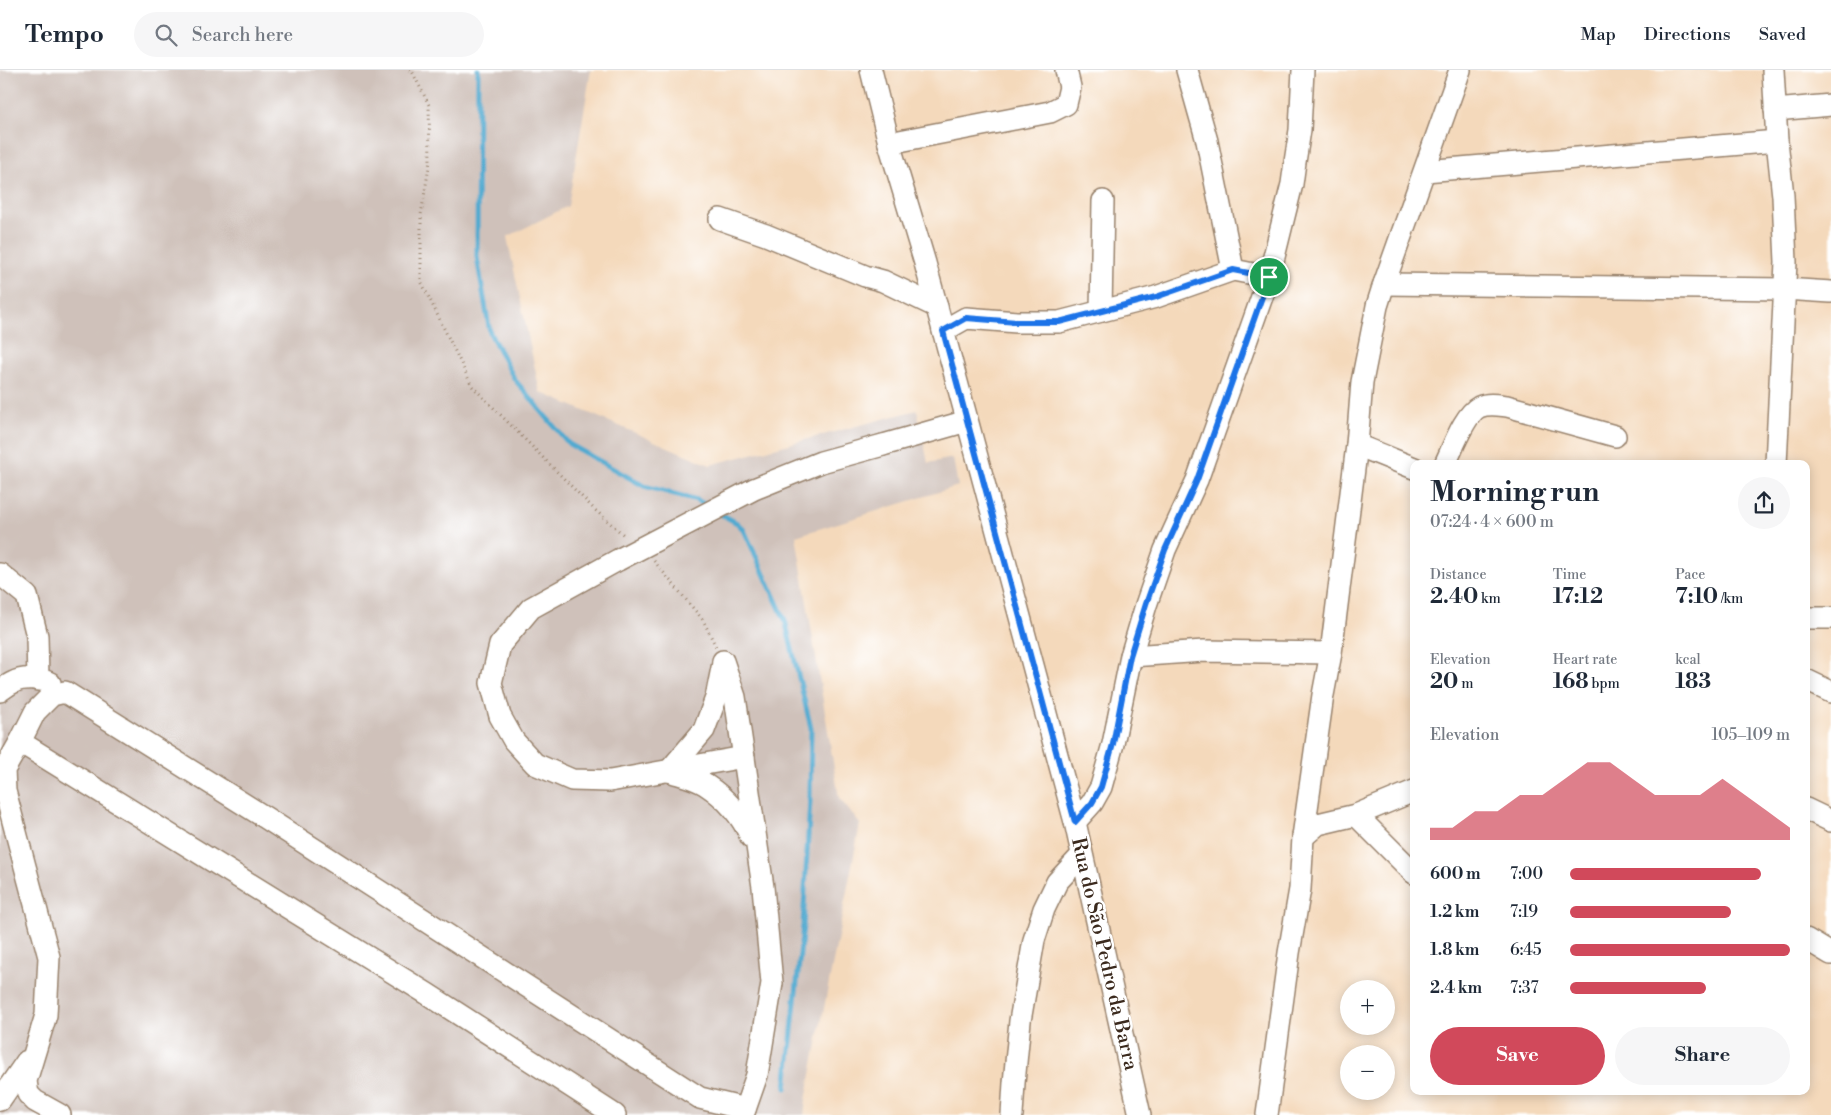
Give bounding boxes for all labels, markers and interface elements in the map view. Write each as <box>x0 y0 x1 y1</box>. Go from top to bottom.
search box <box>134 12 484 57</box>
text: Tempo <box>25 20 104 50</box>
icon: search <box>152 21 180 49</box>
text: Search here <box>192 23 293 47</box>
text: Map <box>1580 23 1616 46</box>
text: Directions <box>1644 23 1731 46</box>
text: Saved <box>1759 23 1806 46</box>
pin <box>1248 256 1290 298</box>
icon: arrive <box>1255 263 1283 291</box>
text: Morning run <box>1430 475 1599 510</box>
button: share <box>1738 477 1790 529</box>
text: 07:24 · 4 × 600 m <box>1430 512 1554 532</box>
text: Distance <box>1430 566 1487 584</box>
text: Time <box>1553 566 1586 584</box>
text: Pace <box>1675 566 1705 584</box>
text: 2.40 <box>1430 584 1478 610</box>
text: 17:12 <box>1553 584 1603 610</box>
text: 7:10 <box>1675 584 1718 610</box>
text: km <box>1478 590 1501 608</box>
text: /km <box>1718 590 1743 608</box>
text: Elevation <box>1430 651 1491 669</box>
text: Heart rate <box>1553 651 1617 669</box>
text: kcal <box>1675 651 1701 669</box>
text: 20 <box>1430 669 1458 695</box>
text: 168 <box>1553 669 1589 695</box>
text: 183 <box>1675 669 1711 695</box>
text: m <box>1458 675 1474 693</box>
text: bpm <box>1589 675 1620 693</box>
text: Elevation <box>1430 725 1499 745</box>
text: 105–109 m <box>1712 725 1790 745</box>
street label: Rua do São Pedro da Barra <box>1065 835 1143 1074</box>
text: 600 m <box>1430 864 1480 884</box>
text: 7:00 <box>1510 864 1543 884</box>
text: 1.2 km <box>1430 902 1479 922</box>
text: 7:19 <box>1510 902 1538 922</box>
text: 1.8 km <box>1430 940 1479 960</box>
text: 6:45 <box>1510 940 1542 960</box>
text: 2.4 km <box>1430 978 1482 998</box>
text: 7:37 <box>1510 978 1538 998</box>
map controls <box>1340 980 1395 1100</box>
button: + <box>1340 980 1395 1035</box>
button: Save <box>1430 1027 1605 1085</box>
button: Share <box>1615 1027 1790 1085</box>
button: − <box>1340 1045 1395 1100</box>

